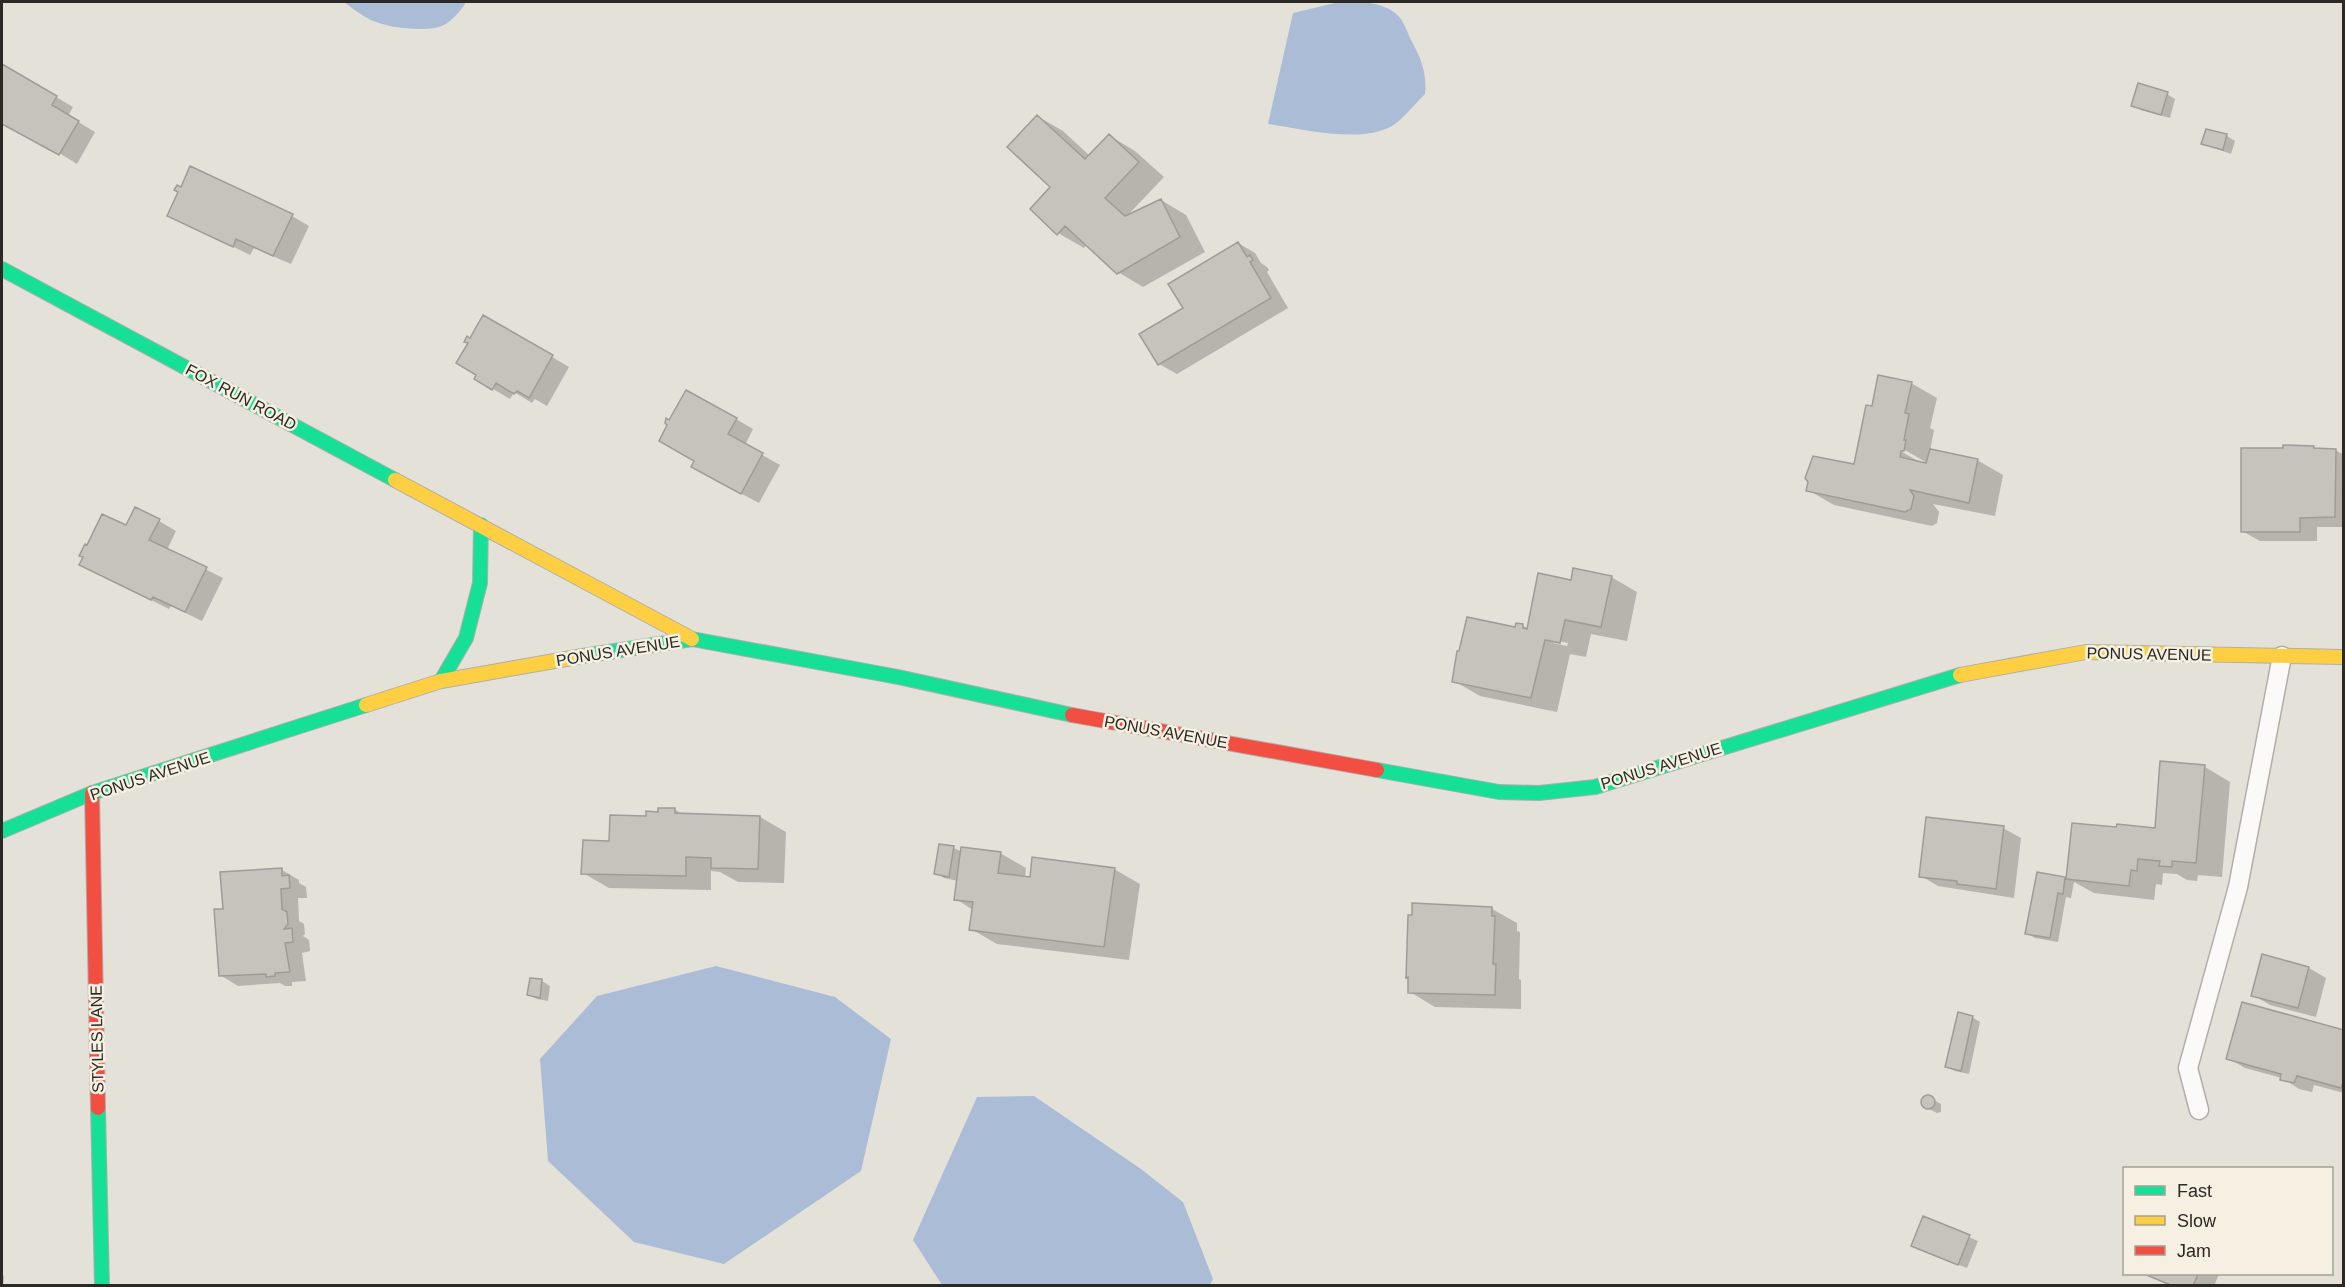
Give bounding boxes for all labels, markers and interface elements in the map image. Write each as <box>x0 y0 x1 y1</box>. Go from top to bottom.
street label: FOX RUN ROAD <box>183 361 299 433</box>
street label: PONUS AVENUE <box>555 633 681 669</box>
street label: PONUS AVENUE <box>2086 644 2212 664</box>
street label: PONUS AVENUE <box>1103 713 1229 751</box>
street label: PONUS AVENUE <box>1599 740 1723 792</box>
street label: PONUS AVENUE <box>88 749 212 803</box>
street label: STYLES LANE <box>88 985 106 1093</box>
legend <box>2123 1167 2333 1275</box>
text: Fast <box>2177 1181 2212 1201</box>
text: Slow <box>2177 1211 2217 1231</box>
text: Jam <box>2177 1241 2211 1261</box>

